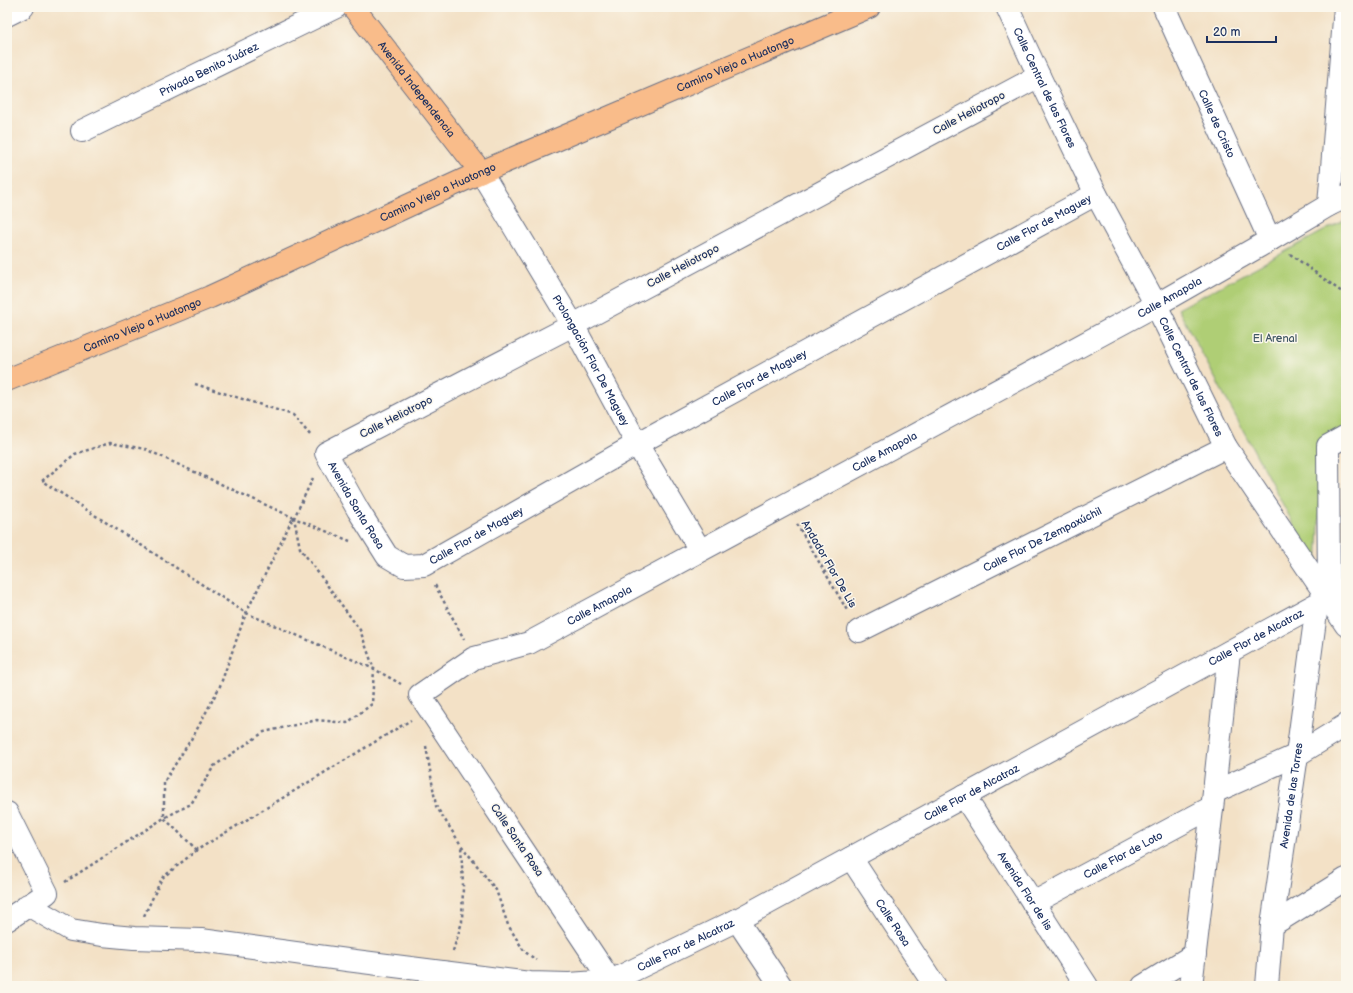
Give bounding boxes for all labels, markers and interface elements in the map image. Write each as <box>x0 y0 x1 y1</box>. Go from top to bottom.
scale bar <box>1207 18 1276 44</box>
street label: Calle Central de las Flores <box>1011 25 1079 150</box>
text: 20 m <box>1213 25 1240 40</box>
street label: Camino Viejo a Huatongo <box>674 33 796 95</box>
street label: Privada Benito Juárez <box>157 39 261 99</box>
street label: Avenida Independencia <box>375 39 458 140</box>
street label: Calle de Cristo <box>1196 87 1238 160</box>
street label: Calle Heliotropo <box>931 88 1007 138</box>
street label: Camino Viejo a Huatongo <box>378 160 498 224</box>
street label: Calle Flor de Maguey <box>994 191 1093 254</box>
street label: Calle Heliotropo <box>645 241 721 291</box>
street label: Calle Amapola <box>1135 274 1204 320</box>
street label: Prolongación Flor De Maguey <box>550 292 632 428</box>
street label: Camino Viejo a Huatongo <box>81 295 203 355</box>
street label: Calle Central de las Flores <box>1156 315 1226 439</box>
park label: El Arenal <box>1253 332 1297 345</box>
street label: Calle Flor de Maguey <box>709 346 809 409</box>
street label: Calle Heliotropo <box>357 393 435 441</box>
street label: Calle Amapola <box>850 429 919 474</box>
street label: Avenida Santa Rosa <box>326 459 387 551</box>
street label: Calle Flor de Maguey <box>427 504 525 567</box>
street label: Calle Flor De Zempaxúchil <box>981 504 1104 574</box>
street label: Andador Flor De Lis <box>799 518 860 610</box>
street label: Calle Amapola <box>565 582 634 628</box>
street label: Calle Flor de Alcatraz <box>1206 606 1306 668</box>
street label: Avenida de las Torres <box>1277 742 1305 849</box>
street label: Calle Flor de Alcatraz <box>921 761 1022 823</box>
street label: Calle Santa Rosa <box>488 801 546 879</box>
street label: Calle Flor de Loto <box>1081 828 1165 881</box>
street label: Avenida Flor de lis <box>995 849 1056 933</box>
street label: Calle Rosa <box>873 896 914 949</box>
street label: Calle Flor de Alcatraz <box>635 916 737 974</box>

